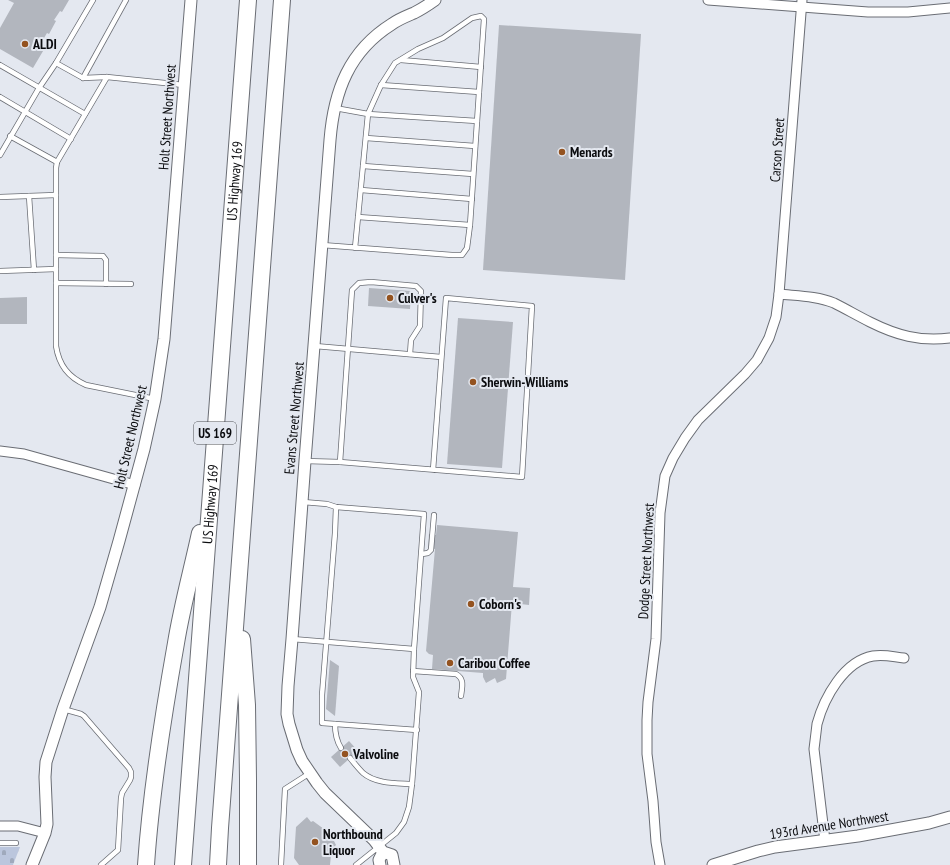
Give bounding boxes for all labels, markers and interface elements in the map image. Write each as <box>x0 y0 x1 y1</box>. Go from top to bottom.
place label: ALDI <box>32 35 57 53</box>
marker: ALDI <box>20 39 30 49</box>
street label: Holt Street Northwest <box>154 63 180 170</box>
street label: Carson Street <box>766 117 788 183</box>
street label: US Highway 169 <box>222 141 246 221</box>
place label: Menards <box>570 143 613 161</box>
marker: Menards <box>557 147 567 157</box>
place label: Culver's <box>398 289 437 307</box>
marker: Culver's <box>385 293 395 303</box>
street label: Evans Street Northwest <box>280 361 308 475</box>
place label: Sherwin-Williams <box>481 373 568 391</box>
marker: Sherwin-Williams <box>468 377 478 387</box>
street label: Holt Street Northwest <box>109 383 151 491</box>
road number: US 169 <box>194 422 236 444</box>
street label: US Highway 169 <box>198 464 222 544</box>
street label: Dodge Street Northwest <box>634 502 658 620</box>
place label: Coborn's <box>479 595 521 613</box>
marker: Coborn's <box>466 599 476 609</box>
place label: Caribou Coffee <box>458 654 530 672</box>
marker: Caribou Coffee <box>445 658 455 668</box>
place label: Valvoline <box>352 745 399 763</box>
marker: Valvoline <box>340 749 350 759</box>
street label: 193rd Avenue Northwest <box>768 807 890 843</box>
place label: Northbound Liquor <box>323 825 383 859</box>
marker: Northbound Liquor <box>310 837 320 847</box>

